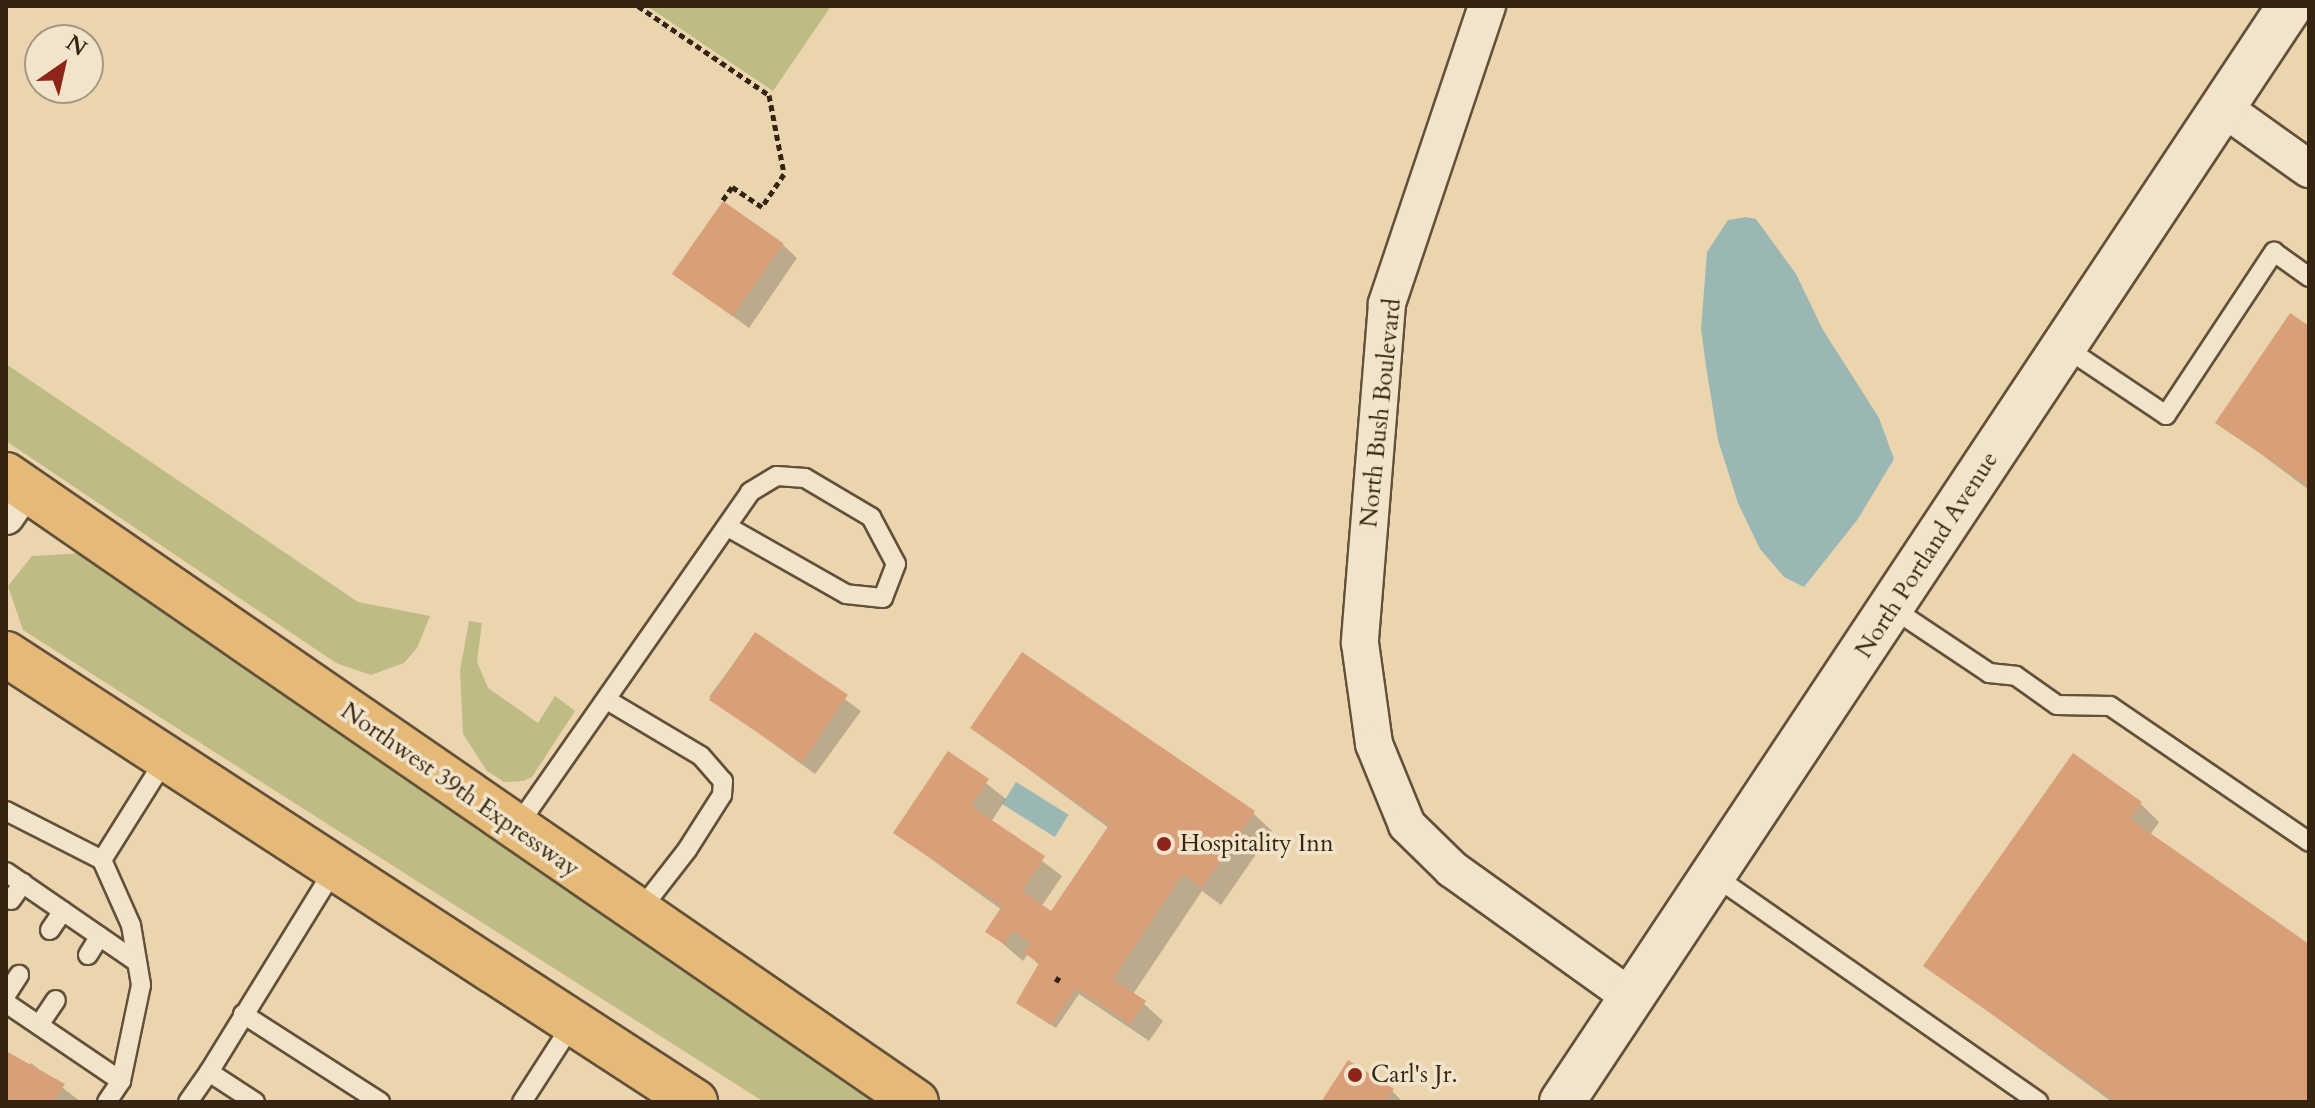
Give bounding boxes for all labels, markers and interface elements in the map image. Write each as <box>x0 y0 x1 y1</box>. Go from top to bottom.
north arrow <box>24 24 104 104</box>
text: N <box>60 28 93 64</box>
street label: North Bush Boulevard <box>1355 297 1407 529</box>
street label: North Portland Avenue <box>1850 446 2004 664</box>
street label: Northwest 39th Expressway <box>335 697 585 883</box>
place label: Hospitality Inn <box>1180 830 1334 858</box>
marker: Hospitality Inn <box>1155 835 1173 853</box>
place label: Carl's Jr. <box>1371 1061 1457 1089</box>
marker: Carl's Jr. <box>1346 1066 1364 1084</box>

